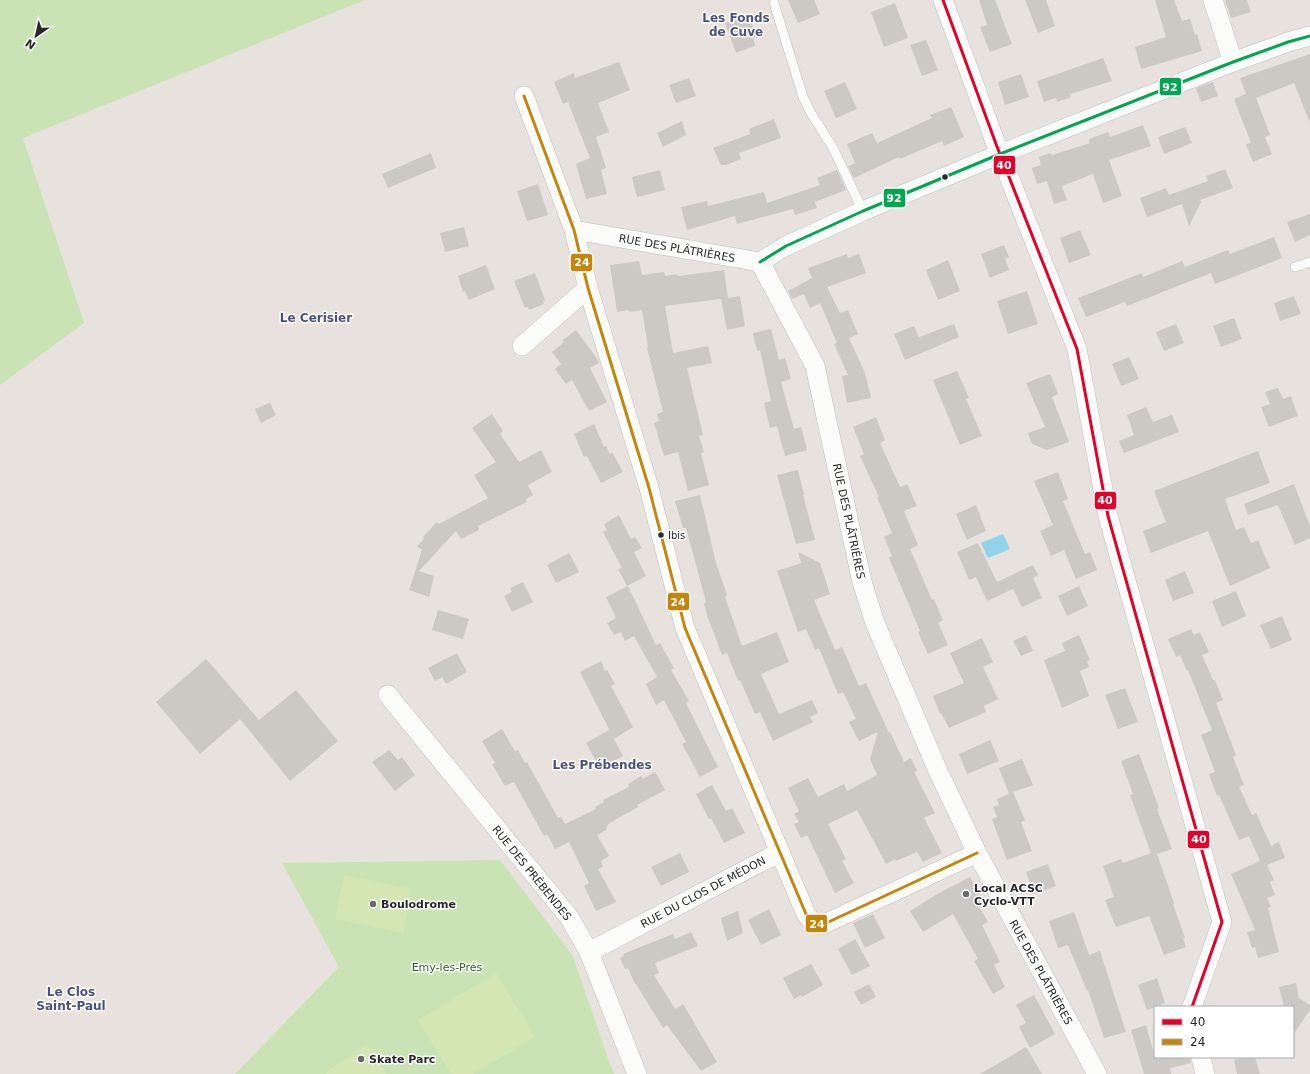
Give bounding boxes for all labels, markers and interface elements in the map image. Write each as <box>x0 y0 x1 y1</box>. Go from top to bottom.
district label: Les Fonds de Cuve <box>702 11 770 39</box>
north arrow <box>16 16 56 56</box>
text: N <box>23 36 38 52</box>
line badge: 92 <box>1159 77 1182 96</box>
text: 92 <box>1162 81 1178 94</box>
line badge: 40 <box>993 155 1016 175</box>
text: 40 <box>996 159 1012 172</box>
unlabelled marker <box>940 172 950 182</box>
line badge: 92 <box>883 188 906 208</box>
text: 92 <box>886 192 902 205</box>
street label: RUE DES PLÂTRIÈRES <box>618 232 736 265</box>
line badge: 24 <box>570 253 593 272</box>
text: 24 <box>574 256 590 269</box>
district label: Le Cerisier <box>280 311 352 325</box>
street label: RUE DES PLÂTRIÈRES <box>830 462 867 580</box>
line badge: 40 <box>1094 491 1117 510</box>
text: 40 <box>1097 494 1113 507</box>
marker: Ibis <box>656 530 666 540</box>
place label: Ibis <box>668 530 685 541</box>
line badge: 24 <box>667 592 690 611</box>
text: 24 <box>670 596 686 609</box>
district label: Les Prébendes <box>552 758 652 772</box>
street label: RUE DES PRÉBENDES <box>489 823 574 923</box>
line badge: 40 <box>1187 830 1210 849</box>
text: 40 <box>1191 833 1207 846</box>
street label: RUE DU CLOS DE MÉDON <box>639 854 768 931</box>
place label: Local ACSC Cyclo-VTT <box>974 882 1043 908</box>
marker: Local ACSC Cyclo-VTT <box>961 889 971 899</box>
place label: Boulodrome <box>381 898 456 911</box>
marker: Boulodrome <box>368 899 378 909</box>
line badge: 24 <box>805 914 828 933</box>
text: 24 <box>809 918 825 931</box>
street label: RUE DES PLÂTRIÈRES <box>1006 918 1075 1027</box>
park label: Emy-les-Prés <box>412 961 483 974</box>
district label: Le Clos Saint-Paul <box>36 985 106 1013</box>
legend <box>1154 1006 1294 1058</box>
text: 40 <box>1190 1015 1205 1029</box>
text: 24 <box>1190 1035 1205 1049</box>
place label: Skate Parc <box>369 1053 435 1066</box>
marker: Skate Parc <box>356 1054 366 1064</box>

